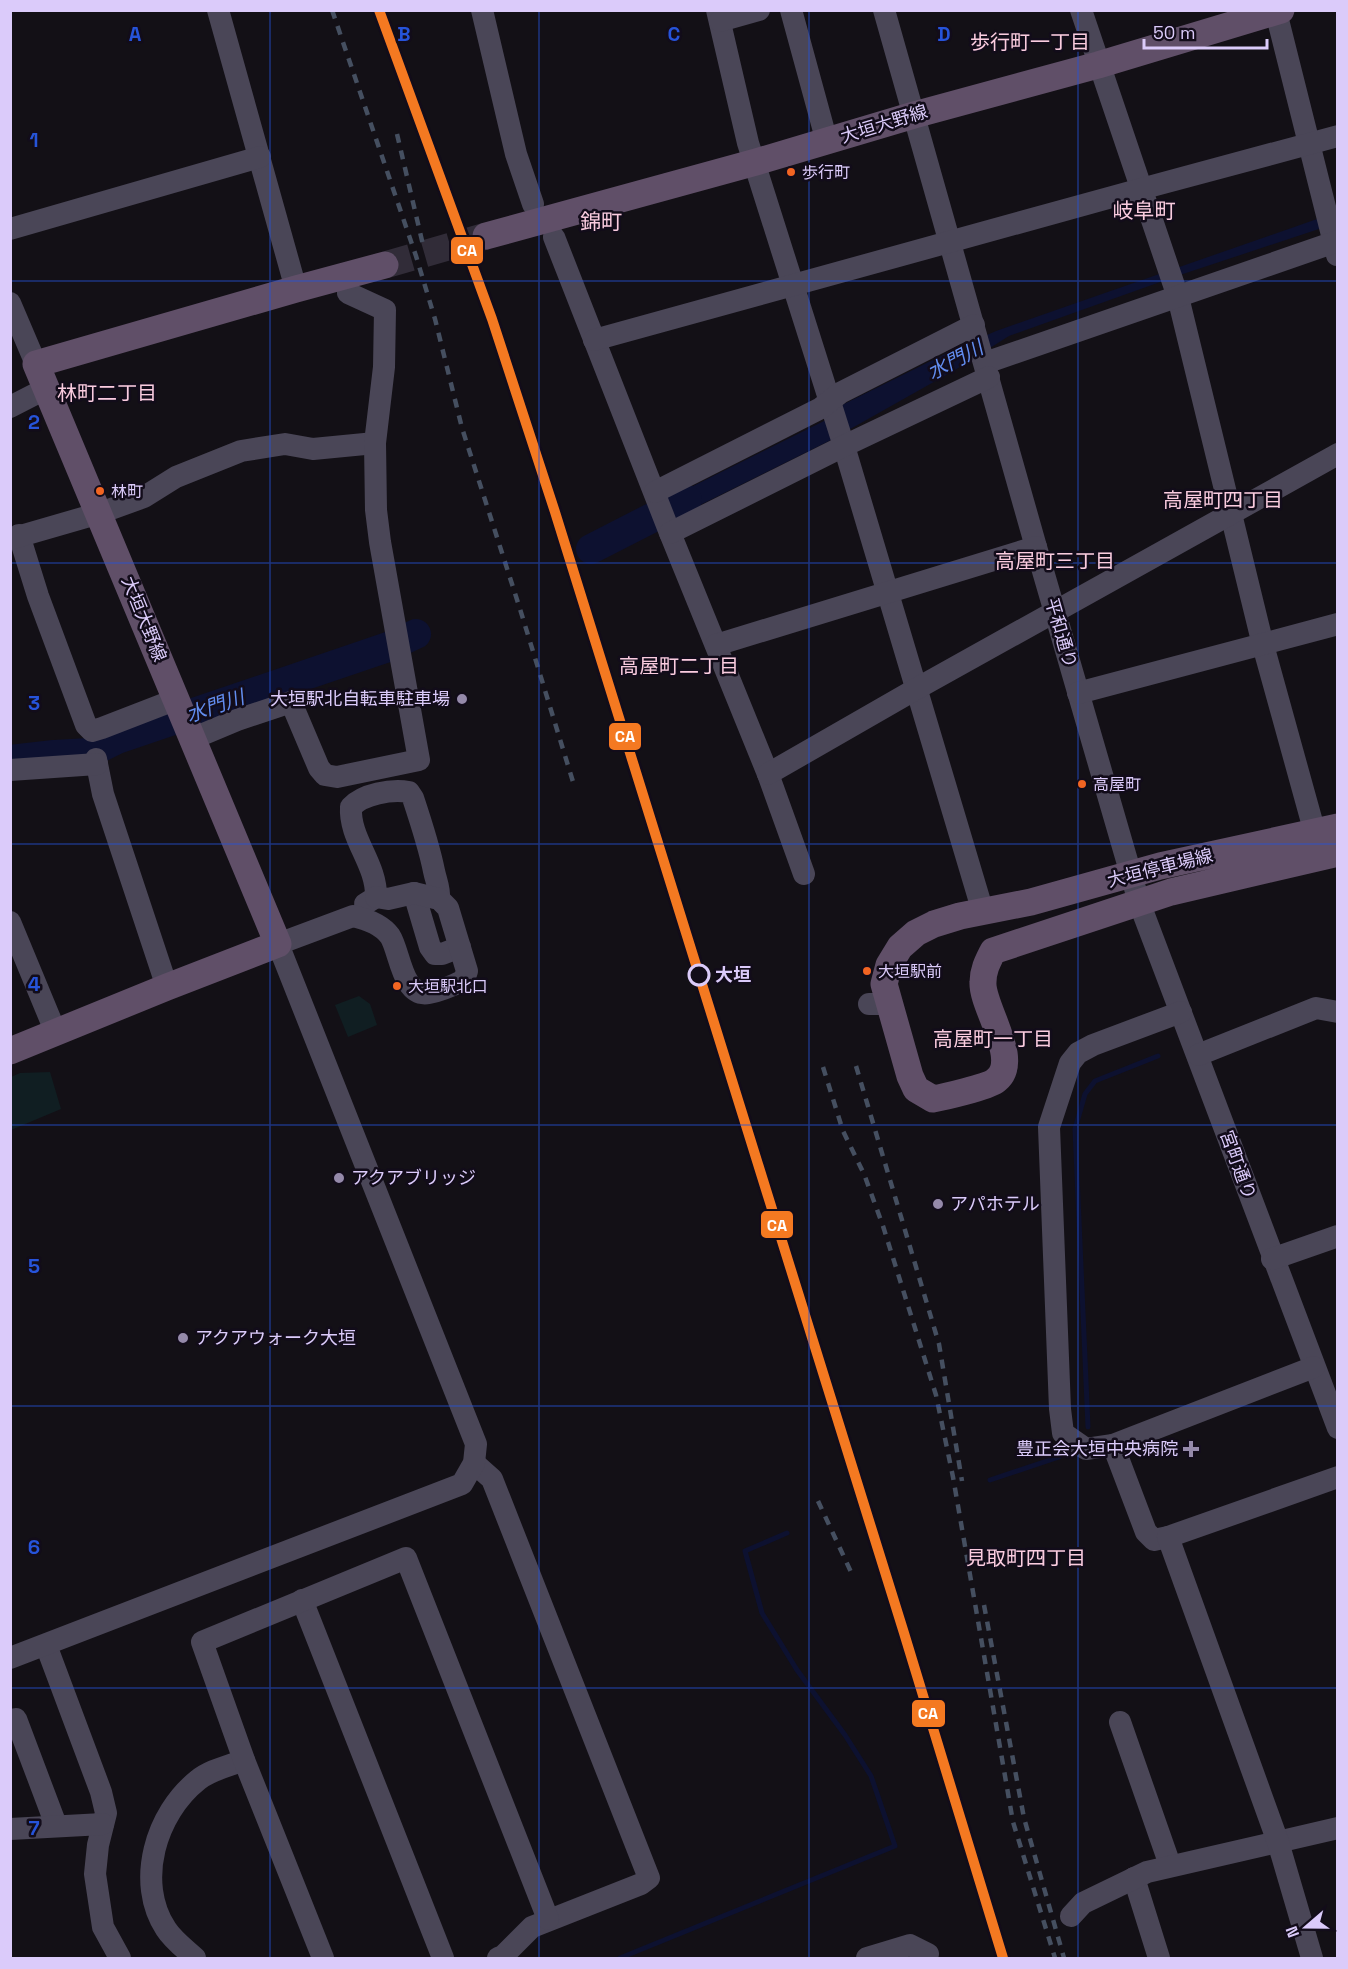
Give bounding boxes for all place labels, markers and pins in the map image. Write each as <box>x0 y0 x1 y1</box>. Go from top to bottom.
place label: 歩行町 <box>802 162 850 183</box>
marker: 歩行町 <box>785 166 797 178</box>
place label: 林町 <box>111 481 143 502</box>
marker: 林町 <box>94 485 106 497</box>
place label: 大垣駅北自転車駐車場 <box>270 687 450 710</box>
marker: 大垣駅北自転車駐車場 <box>455 692 469 706</box>
place label: 高屋町 <box>1093 774 1141 795</box>
marker: 高屋町 <box>1076 778 1088 790</box>
place label: 大垣駅前 <box>878 961 942 982</box>
place label: 大垣 <box>715 963 751 986</box>
marker: 大垣 <box>688 964 710 986</box>
marker: 大垣駅前 <box>861 965 873 977</box>
place label: 大垣駅北口 <box>408 976 488 997</box>
marker: 大垣駅北口 <box>391 980 403 992</box>
place label: アクアブリッジ <box>351 1166 476 1189</box>
marker: アクアブリッジ <box>332 1171 346 1185</box>
place label: アパホテル <box>950 1192 1040 1215</box>
marker: アパホテル <box>931 1197 945 1211</box>
place label: アクアウォーク大垣 <box>195 1326 356 1349</box>
marker: アクアウォーク大垣 <box>176 1331 190 1345</box>
place label: 豊正会大垣中央病院 <box>1016 1437 1178 1460</box>
marker: 豊正会大垣中央病院 <box>1182 1440 1200 1458</box>

